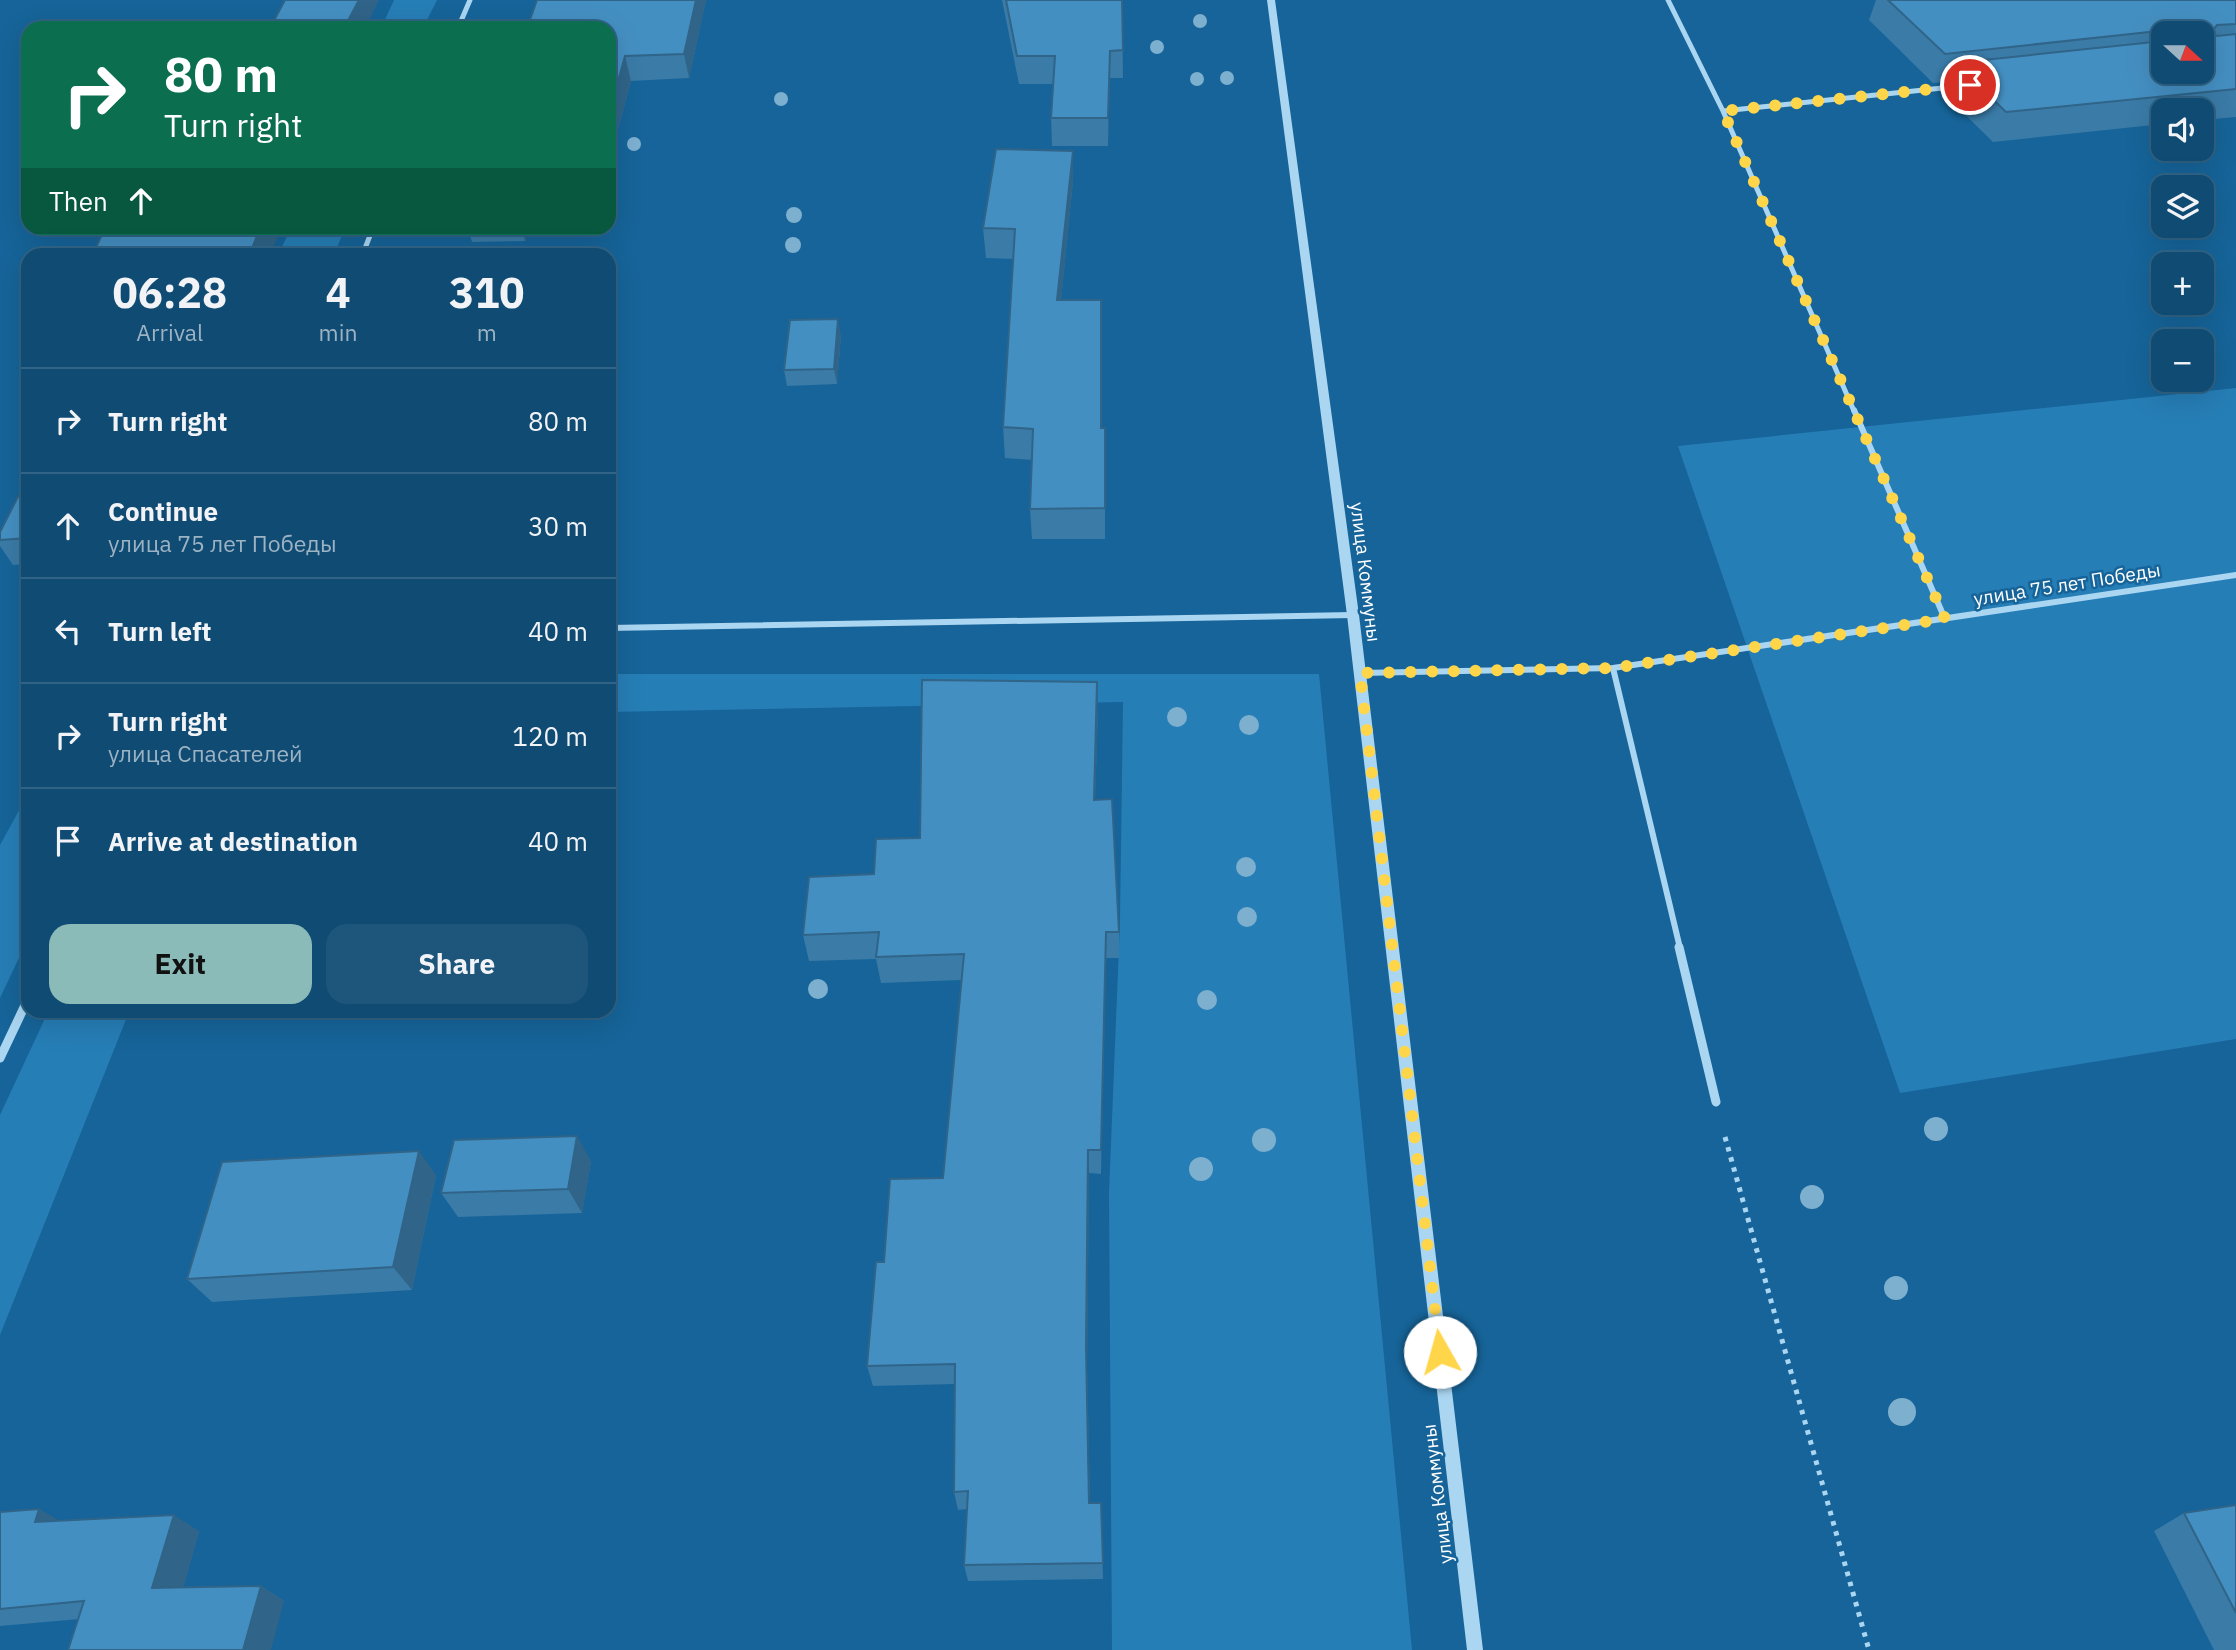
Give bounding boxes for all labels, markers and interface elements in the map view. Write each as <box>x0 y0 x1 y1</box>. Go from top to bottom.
north arrow <box>2151 21 2214 84</box>
map controls <box>2151 21 2214 392</box>
text: 80 m <box>164 42 278 105</box>
icon: right <box>49 49 140 140</box>
pin <box>1940 55 2000 115</box>
icon: arrive <box>1951 66 1989 104</box>
button: sound <box>2151 98 2214 161</box>
text: Turn right <box>164 104 302 146</box>
button: layers <box>2151 175 2214 238</box>
icon: ahead <box>122 182 160 220</box>
text: Then <box>49 184 108 218</box>
button: + <box>2151 252 2214 315</box>
text: 06:28 <box>112 265 227 320</box>
text: 4 <box>325 265 351 320</box>
text: 310 <box>449 265 525 320</box>
text: Arrival <box>136 317 203 347</box>
text: min <box>319 317 357 347</box>
text: m <box>477 317 497 347</box>
button: − <box>2151 329 2214 392</box>
icon: right <box>49 402 87 440</box>
text: Turn right <box>108 404 227 438</box>
text: 80 m <box>528 404 588 438</box>
text: Continue <box>108 494 218 528</box>
street label: улица Коммуны <box>1346 501 1386 643</box>
icon: ahead <box>49 507 87 545</box>
text: 30 m <box>528 509 588 543</box>
text: улица 75 лет Победы <box>108 528 337 558</box>
street label: улица 75 лет Победы <box>1972 557 2162 611</box>
icon: left <box>49 612 87 650</box>
text: Turn left <box>108 614 211 648</box>
text: 40 m <box>528 614 588 648</box>
text: Turn right <box>108 704 227 738</box>
icon: right <box>49 717 87 755</box>
text: 120 m <box>512 719 588 753</box>
text: улица Спасателей <box>108 738 303 768</box>
icon: arrive <box>49 822 87 860</box>
text: Arrive at destination <box>108 824 358 858</box>
text: 40 m <box>528 824 588 858</box>
button: Exit <box>49 924 312 1004</box>
button: Share <box>326 924 588 1004</box>
position arrow <box>1403 1315 1477 1389</box>
street label: улица Коммуны <box>1417 1423 1457 1565</box>

